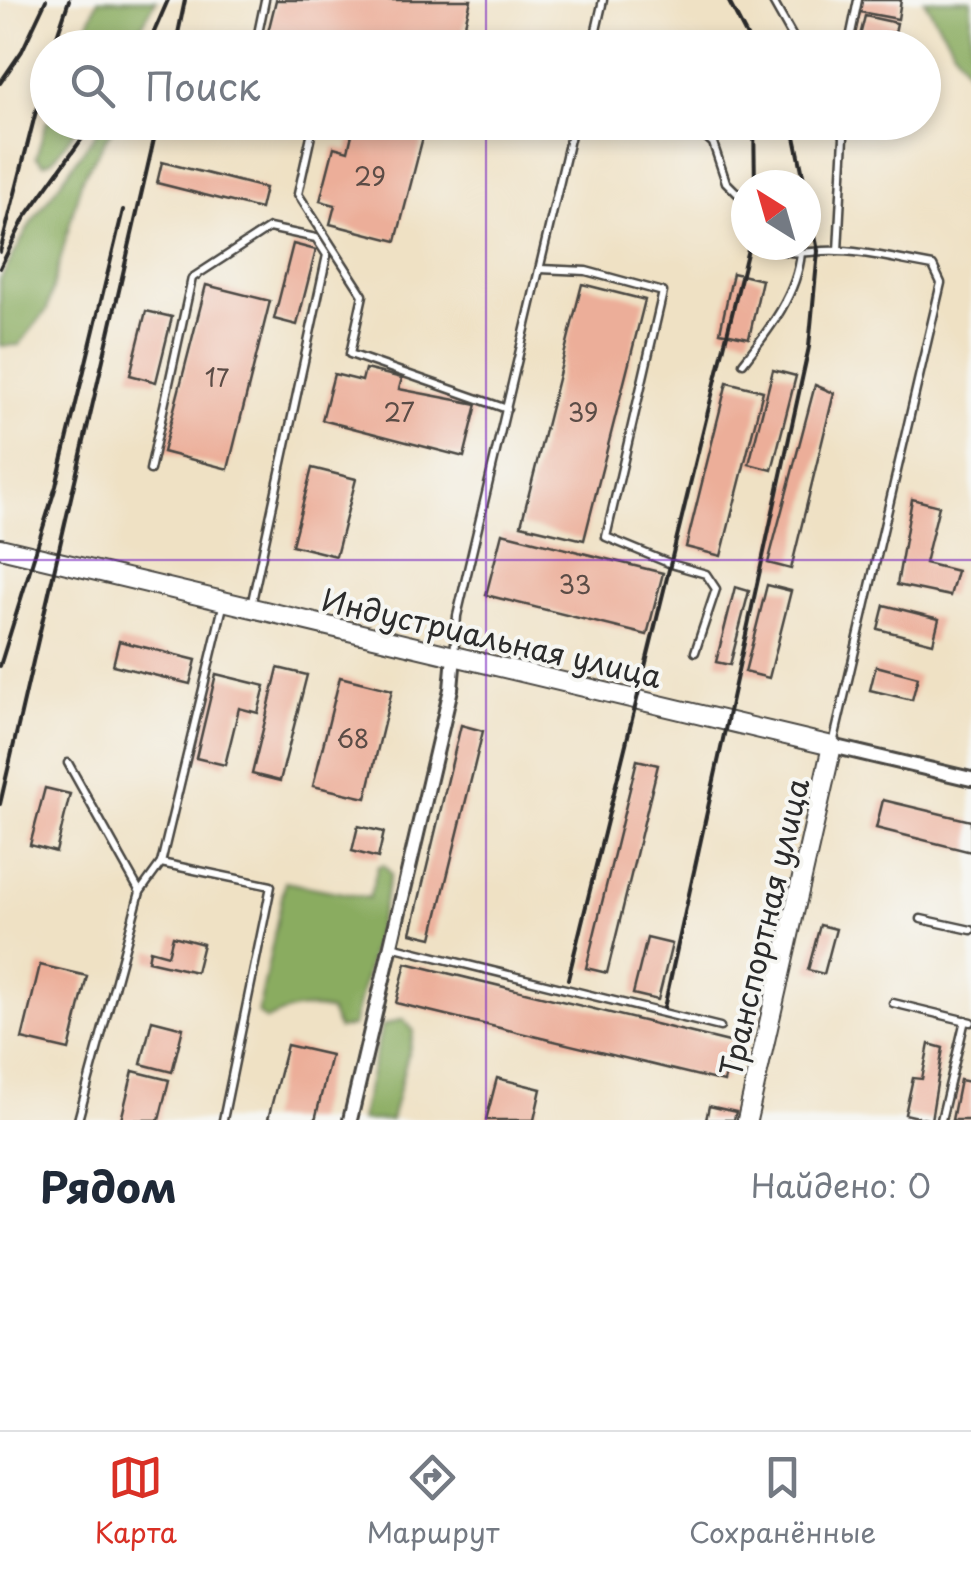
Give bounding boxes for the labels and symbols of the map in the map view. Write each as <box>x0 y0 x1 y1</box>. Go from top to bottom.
house number: 29 <box>354 157 386 195</box>
north arrow <box>731 170 821 260</box>
house number: 17 <box>205 358 229 396</box>
house number: 27 <box>383 393 415 431</box>
house number: 39 <box>568 393 598 431</box>
house number: 33 <box>559 565 591 603</box>
street label: Индустриальная улица <box>318 576 666 698</box>
house number: 68 <box>337 719 369 757</box>
street label: Транспортная улица <box>707 773 819 1081</box>

